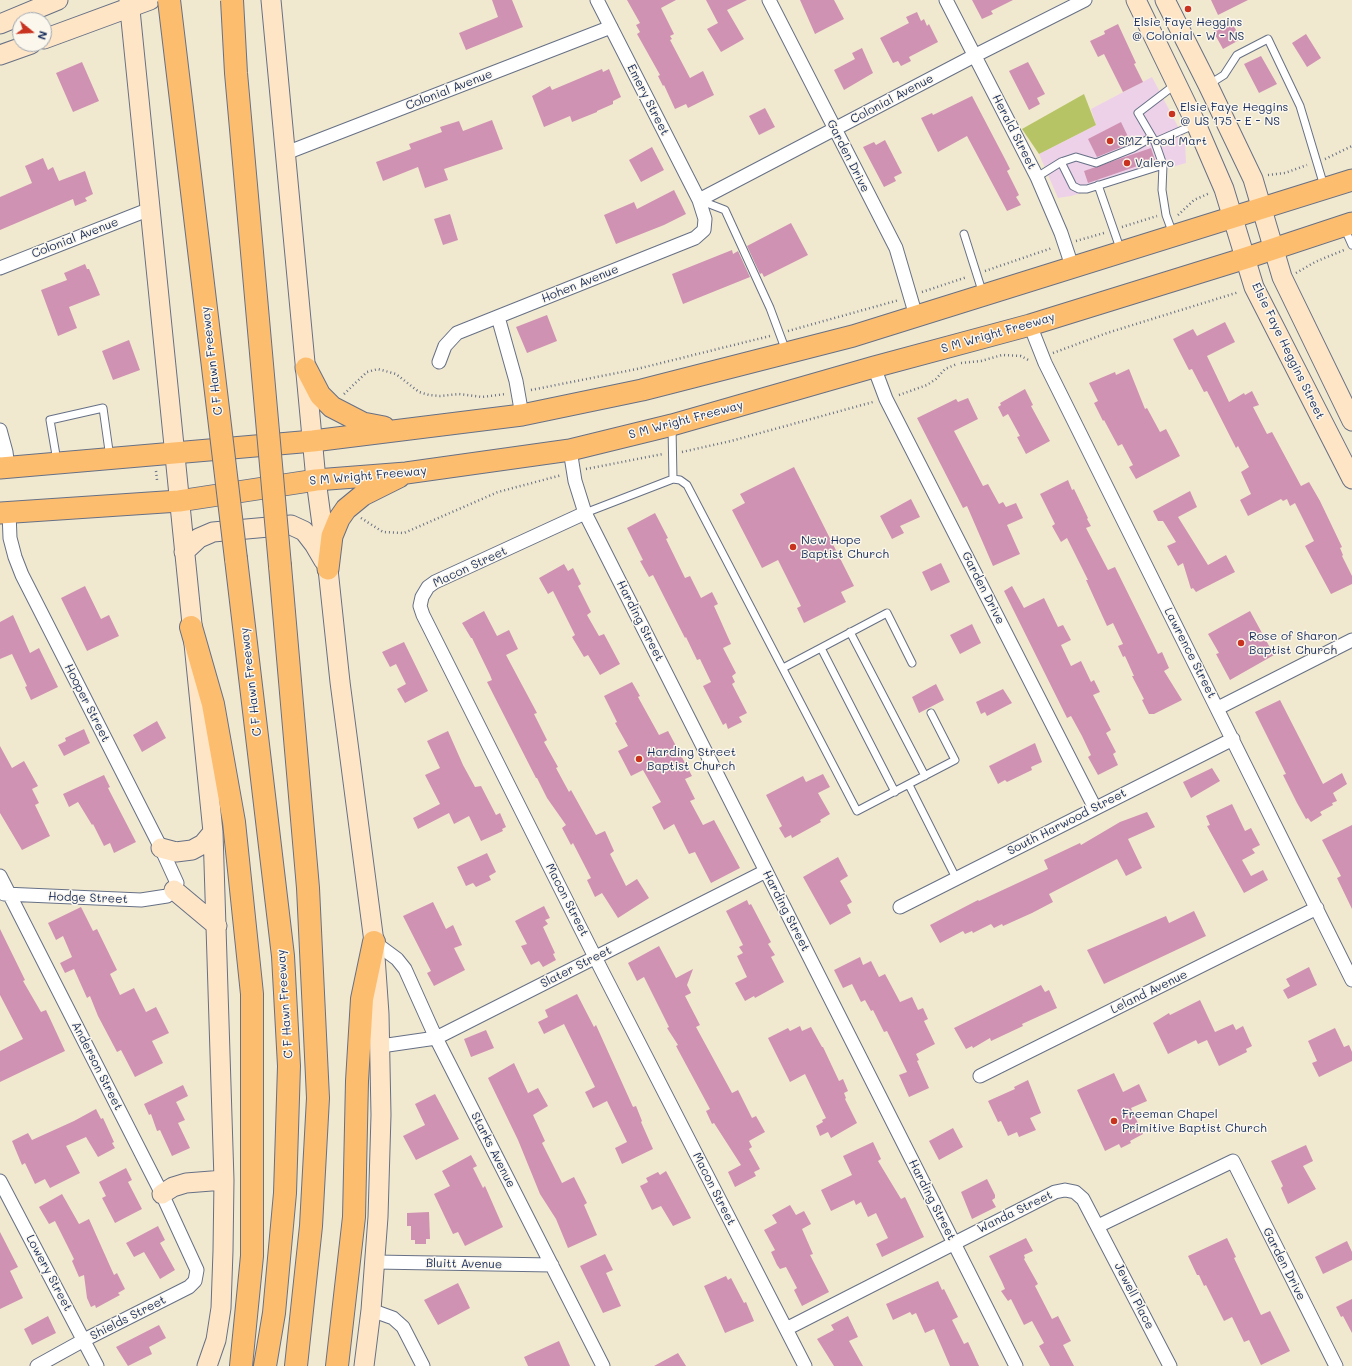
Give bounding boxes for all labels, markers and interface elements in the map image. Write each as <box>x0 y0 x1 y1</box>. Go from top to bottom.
marker: Elsie Faye Heggins @ Colonial - W - NS <box>1183 4 1193 14</box>
north arrow <box>12 12 52 52</box>
place label: Elsie Faye Heggins @ Colonial - W - NS <box>1132 15 1244 43</box>
text: N <box>35 29 51 42</box>
street label: Emery Street <box>624 62 672 138</box>
street label: Colonial Avenue <box>403 67 495 113</box>
street label: Colonial Avenue <box>848 71 936 127</box>
street label: Herald Street <box>989 92 1039 172</box>
place label: Elsie Faye Heggins @ US 175 - E - NS <box>1180 100 1288 128</box>
marker: Elsie Faye Heggins @ US 175 - E - NS <box>1167 109 1177 119</box>
street label: Garden Drive <box>824 117 872 195</box>
place label: SMZ Food Mart <box>1118 134 1207 148</box>
marker: SMZ Food Mart <box>1105 136 1115 146</box>
place label: Valero <box>1135 156 1174 170</box>
marker: Valero <box>1122 158 1132 168</box>
street label: Colonial Avenue <box>29 215 121 261</box>
street label: Hohen Avenue <box>539 262 621 306</box>
street label: Elsie Faye Heggins Street <box>1249 280 1327 422</box>
street label: C F Hawn Freeway <box>198 306 226 416</box>
street label: S M Wright Freeway <box>939 310 1057 356</box>
street label: S M Wright Freeway <box>627 398 745 442</box>
street label: S M Wright Freeway <box>309 464 427 488</box>
place label: New Hope Baptist Church <box>801 533 889 561</box>
marker: New Hope Baptist Church <box>788 542 798 552</box>
street label: Macon Street <box>431 544 509 590</box>
street label: Garden Drive <box>959 549 1007 627</box>
street label: Harding Street <box>613 578 667 664</box>
street label: Lawrence Street <box>1161 605 1219 701</box>
street label: C F Hawn Freeway <box>237 627 265 737</box>
place label: Rose of Sharon Baptist Church <box>1249 629 1337 657</box>
marker: Rose of Sharon Baptist Church <box>1236 638 1246 648</box>
street label: Hooper Street <box>61 662 113 744</box>
place label: Harding Street Baptist Church <box>647 745 736 773</box>
marker: Harding Street Baptist Church <box>634 754 644 764</box>
street label: South Harwood Street <box>1005 786 1129 858</box>
street label: Macon Street <box>542 861 592 939</box>
street label: Harding Street <box>759 868 813 954</box>
street label: Hodge Street <box>48 889 128 907</box>
street label: Slater Street <box>538 943 614 991</box>
street label: C F Hawn Freeway <box>274 949 296 1059</box>
street label: Leland Avenue <box>1108 967 1190 1017</box>
street label: Anderson Street <box>68 1019 126 1113</box>
place label: Freeman Chapel Primitive Baptist Church <box>1122 1107 1267 1135</box>
street label: Starks Avenue <box>468 1110 518 1190</box>
marker: Freeman Chapel Primitive Baptist Church <box>1109 1116 1119 1126</box>
street label: Macon Street <box>689 1150 739 1228</box>
street label: Harding Street <box>905 1157 959 1243</box>
street label: Wanda Street <box>975 1188 1055 1236</box>
street label: Garden Drive <box>1260 1225 1308 1303</box>
street label: Lowery Street <box>23 1232 75 1314</box>
street label: Bluitt Avenue <box>426 1256 502 1272</box>
street label: Jewell Place <box>1111 1260 1157 1332</box>
street label: Shields Street <box>88 1293 168 1343</box>

